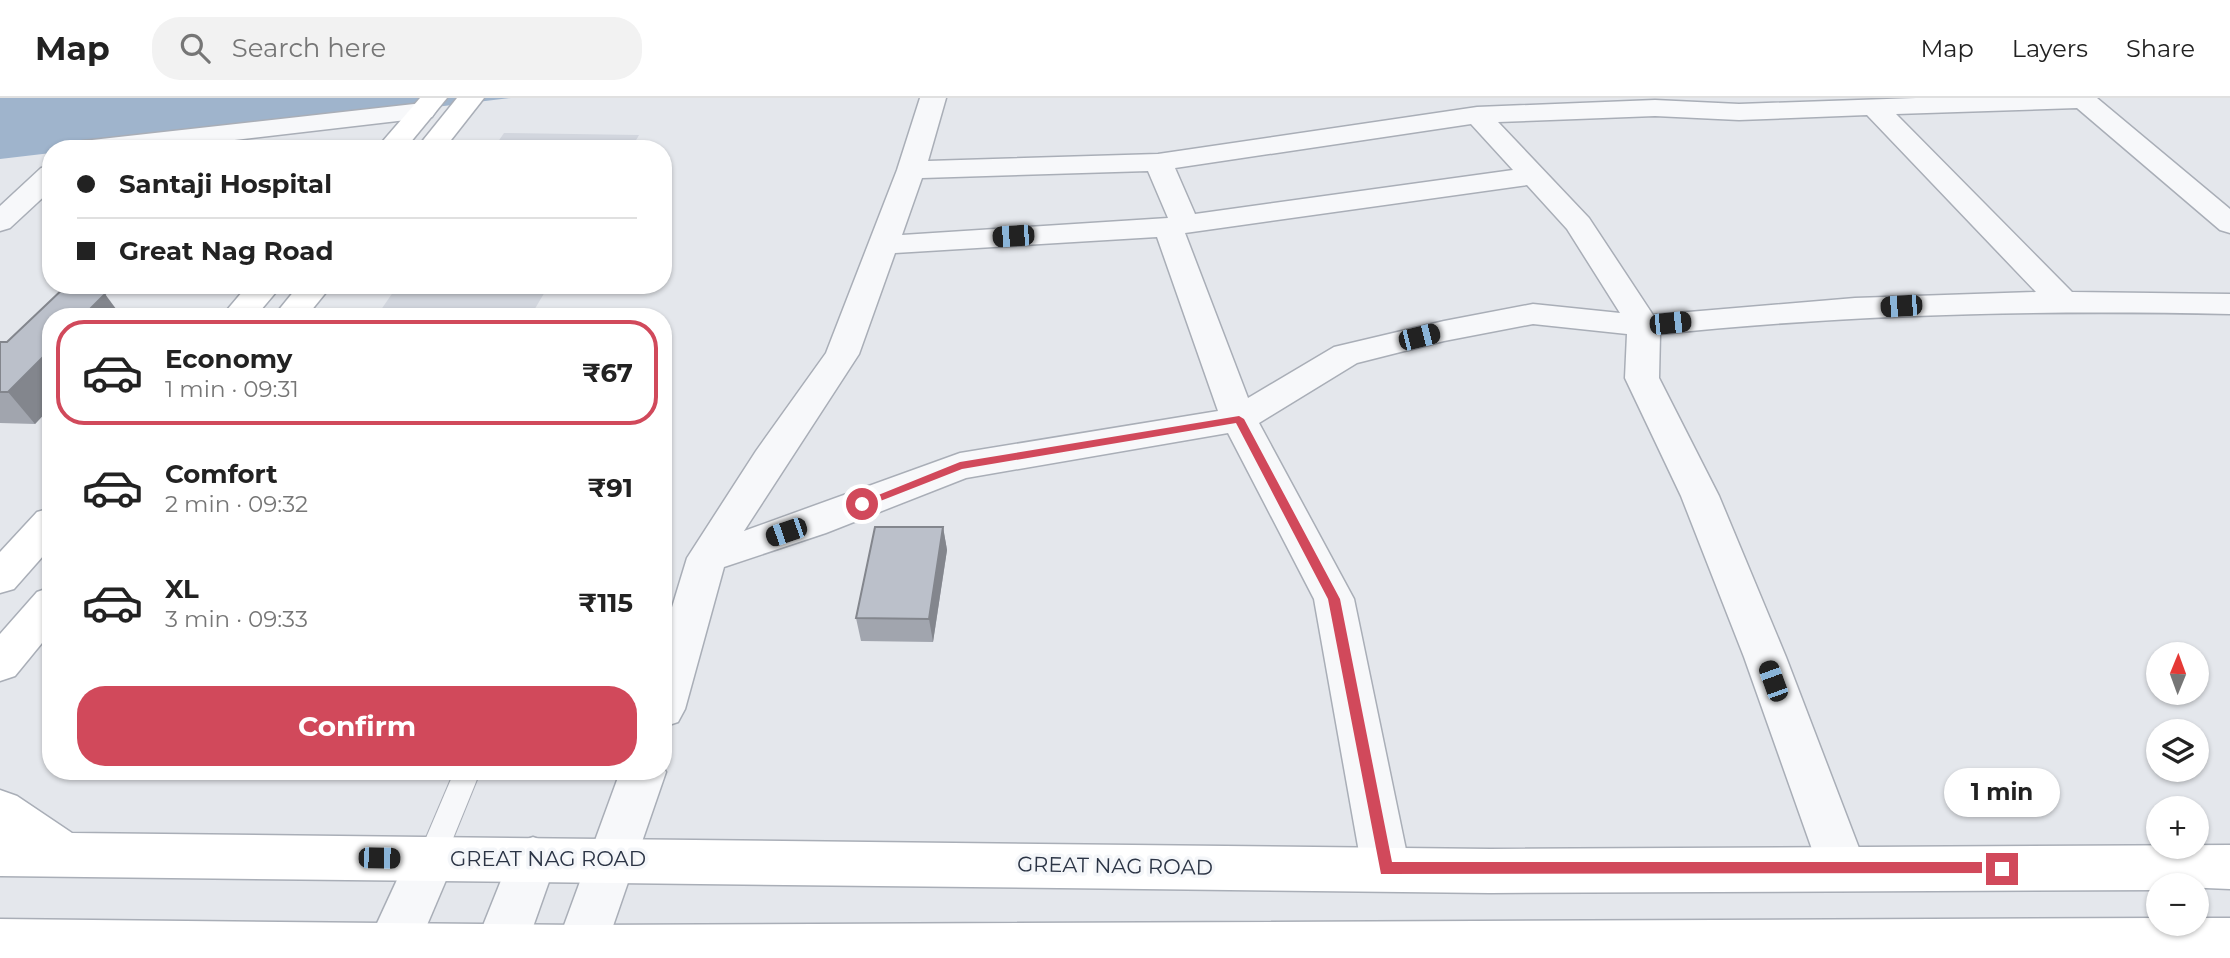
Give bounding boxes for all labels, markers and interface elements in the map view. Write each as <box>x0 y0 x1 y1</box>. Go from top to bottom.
search box <box>152 17 642 80</box>
text: Map <box>35 28 110 68</box>
icon: search <box>176 29 214 67</box>
text: Search here <box>232 32 386 64</box>
text: Map <box>1920 34 1974 63</box>
text: Layers <box>2012 34 2088 63</box>
text: Share <box>2126 34 2195 63</box>
text: Santaji Hospital <box>119 168 332 200</box>
car <box>992 224 1035 248</box>
text: Great Nag Road <box>119 235 334 267</box>
car <box>1880 294 1923 318</box>
car <box>1649 310 1692 336</box>
car <box>1397 322 1442 352</box>
icon: car <box>81 341 144 404</box>
text: Economy <box>165 343 292 375</box>
text: ₹67 <box>582 357 633 389</box>
text: 1 min · 09:31 <box>165 375 299 403</box>
icon: car <box>81 456 144 519</box>
text: Comfort <box>165 458 277 490</box>
text: ₹91 <box>588 472 633 504</box>
route start <box>846 488 878 520</box>
text: 2 min · 09:32 <box>165 490 308 518</box>
car <box>763 515 810 549</box>
icon: car <box>81 571 144 634</box>
text: XL <box>165 573 199 605</box>
text: ₹115 <box>578 587 633 619</box>
text: 3 min · 09:33 <box>165 605 308 633</box>
north arrow <box>2146 642 2208 705</box>
map controls <box>2146 642 2209 936</box>
car <box>1756 658 1791 704</box>
button: Confirm <box>77 686 637 766</box>
button: layers <box>2146 719 2209 782</box>
callout: 1 min <box>1944 768 2060 816</box>
text: 1 min <box>1971 778 2033 806</box>
button: + <box>2146 796 2209 859</box>
street label: GREAT NAG ROAD <box>450 846 646 871</box>
car <box>358 847 401 869</box>
street label: GREAT NAG ROAD <box>1017 851 1213 880</box>
route end <box>1986 853 2018 885</box>
button: − <box>2146 873 2209 936</box>

